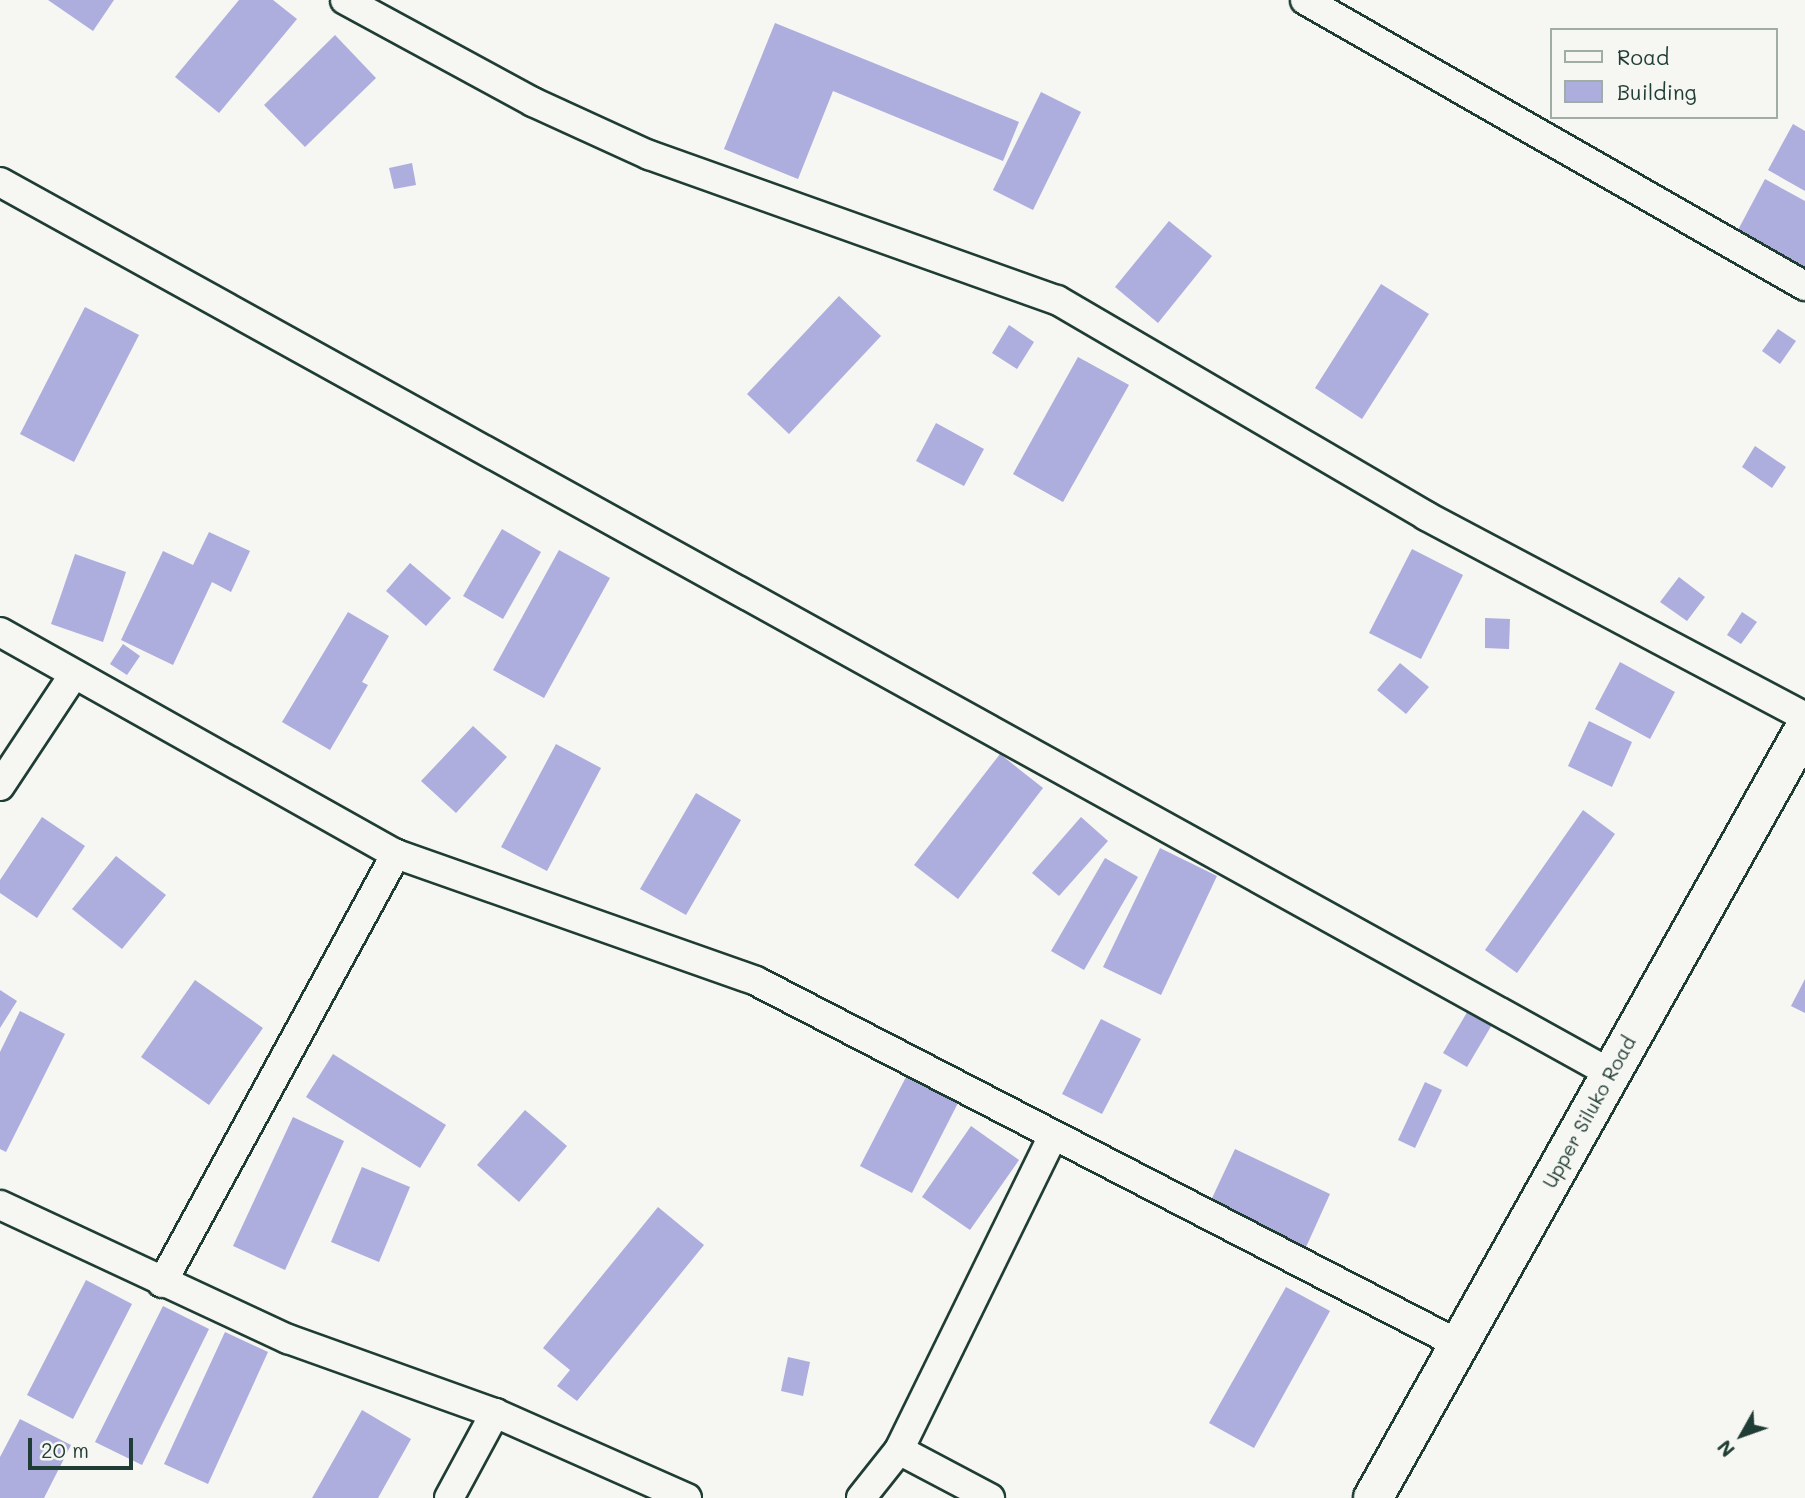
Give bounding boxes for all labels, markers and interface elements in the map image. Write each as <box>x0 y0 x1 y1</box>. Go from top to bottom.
legend <box>1549 28 1777 119</box>
text: Road <box>1617 43 1669 70</box>
text: Building <box>1617 78 1697 105</box>
street label: Upper Siluko Road <box>1538 1032 1640 1192</box>
north arrow <box>1707 1400 1777 1470</box>
scale bar <box>32 1424 136 1468</box>
text: N <box>1711 1435 1740 1462</box>
text: 20 m <box>41 1436 89 1463</box>

